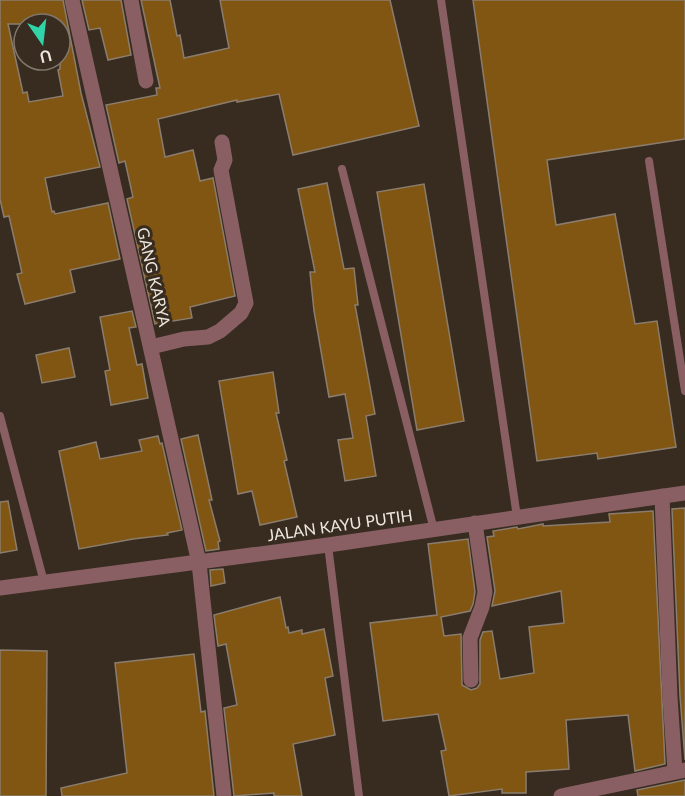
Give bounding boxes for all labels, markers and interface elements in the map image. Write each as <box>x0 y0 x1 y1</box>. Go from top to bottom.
north arrow <box>12 12 72 72</box>
text: U <box>38 46 54 68</box>
street label: GANG KARYA <box>134 225 175 328</box>
street label: JALAN KAYU PUTIH <box>266 505 414 544</box>

